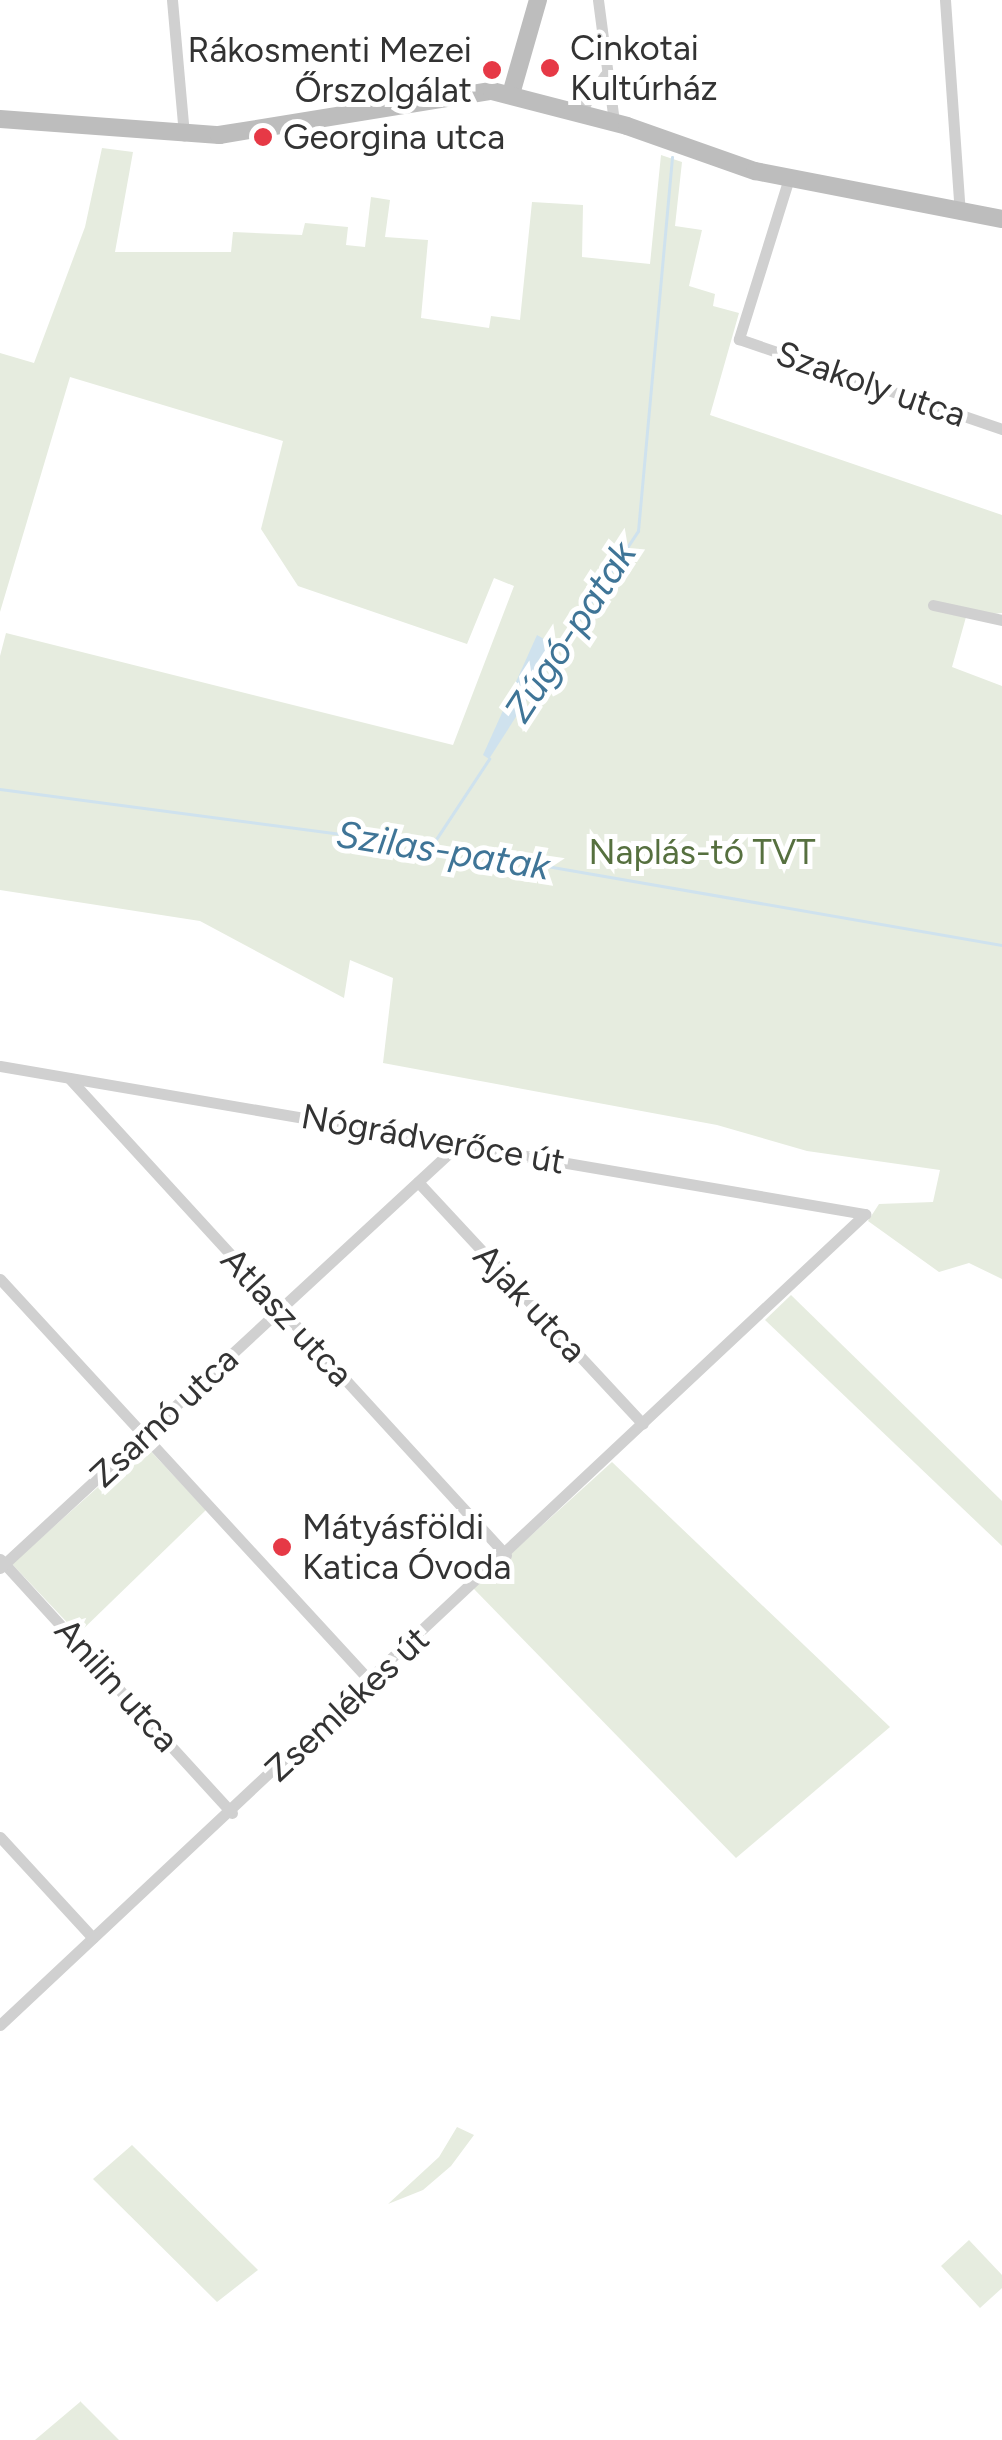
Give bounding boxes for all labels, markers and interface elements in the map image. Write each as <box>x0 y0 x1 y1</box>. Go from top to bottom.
place label: Cinkotai Kultúrház <box>570 27 718 109</box>
place label: Rákosmenti Mezei Őrszolgálat <box>188 29 472 111</box>
marker: Cinkotai Kultúrház <box>539 57 561 79</box>
marker: Rákosmenti Mezei Őrszolgálat <box>481 59 503 81</box>
place label: Georgina utca <box>283 116 505 158</box>
marker: Georgina utca <box>252 126 274 148</box>
street label: Szakoly utca <box>771 332 971 436</box>
water label: Zúgó-patak <box>496 533 646 731</box>
water label: Szilas-patak <box>333 812 553 890</box>
park label: Naplás-tó TVT <box>588 831 816 873</box>
street label: Nógrádverőce út <box>298 1095 568 1183</box>
street label: Ajak utca <box>465 1235 595 1371</box>
street label: Atlasz utca <box>212 1239 362 1395</box>
street label: Zsarnó utca <box>82 1338 246 1496</box>
place label: Mátyásföldi Katica Óvoda <box>302 1506 511 1588</box>
marker: Mátyásföldi Katica Óvoda <box>271 1536 293 1558</box>
street label: Anilin utca <box>46 1610 188 1760</box>
street label: Zsemlékes út <box>257 1618 437 1790</box>

